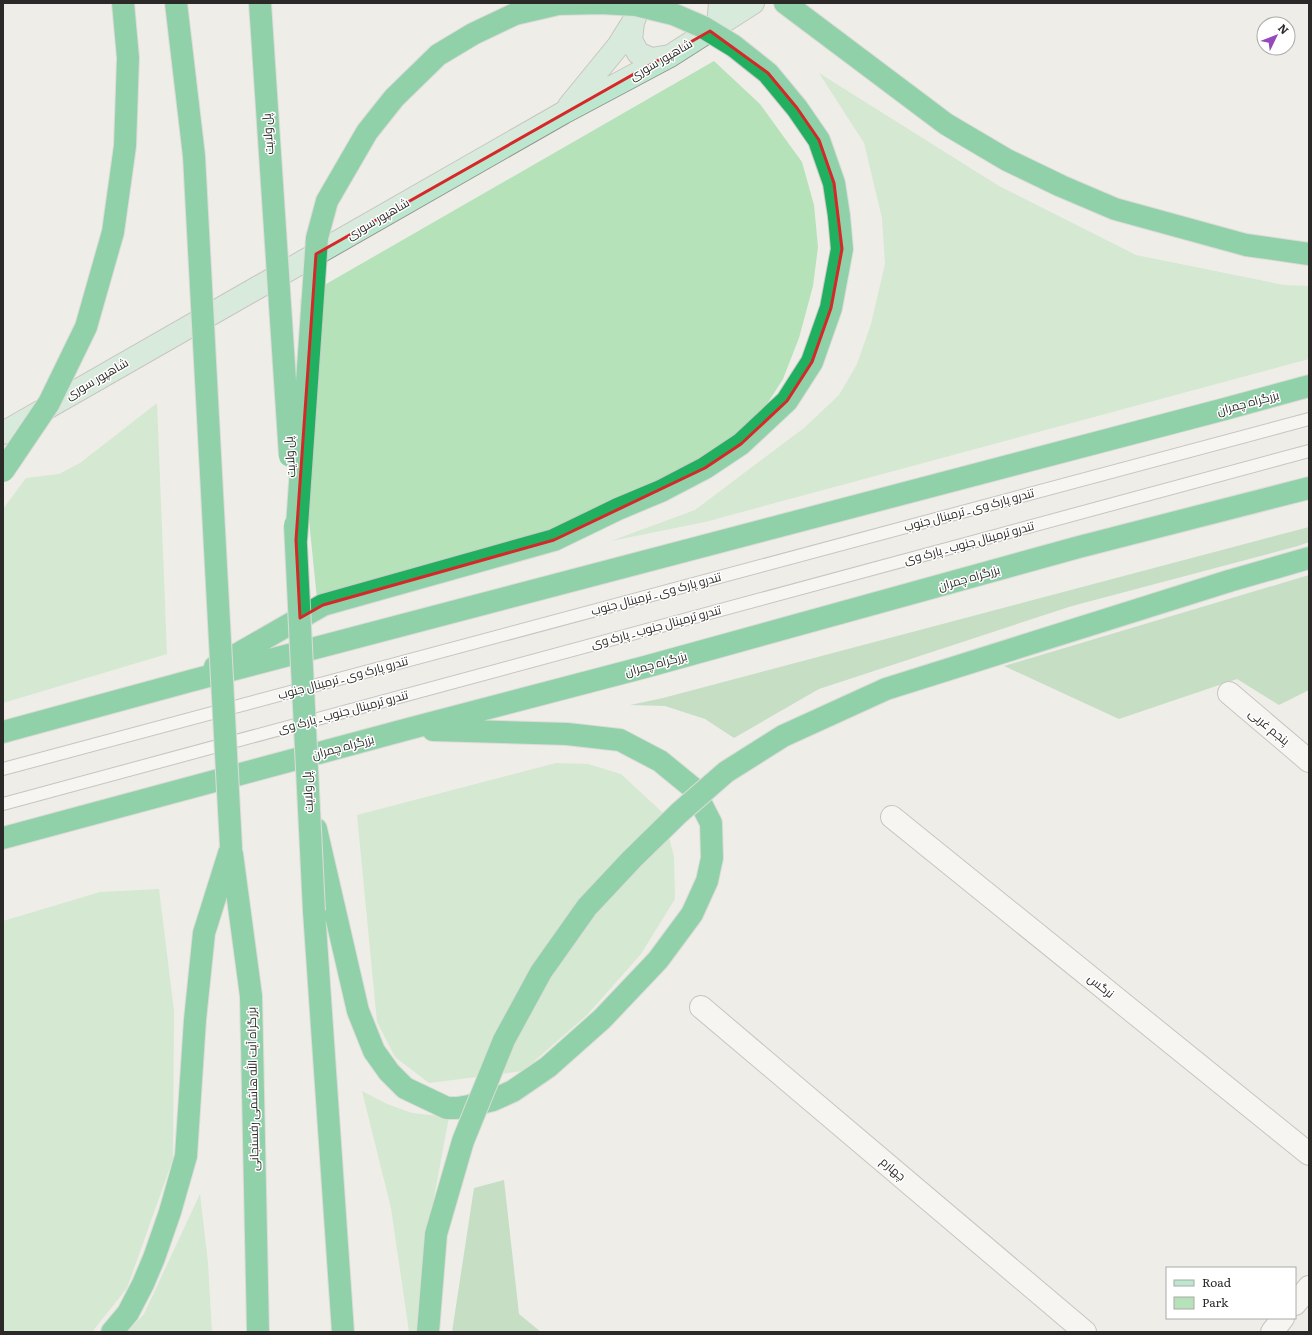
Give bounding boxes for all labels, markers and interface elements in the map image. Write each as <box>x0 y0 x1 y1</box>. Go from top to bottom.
north arrow <box>1256 16 1296 56</box>
text: N <box>1275 20 1293 37</box>
street label: شاهپور سوری <box>626 34 695 84</box>
street label: پل ولایت <box>257 112 278 155</box>
street label: شاهپور سوری <box>343 193 412 243</box>
street label: شاهپور سوری <box>62 353 131 403</box>
street label: بزرگراه چمران <box>1215 385 1281 420</box>
street label: پل ولایت <box>279 435 300 478</box>
street label: تندرو پارک وی ـ ترمینال جنوب <box>902 483 1037 536</box>
street label: تندرو ترمینال جنوب ـ پارک وی <box>902 516 1037 569</box>
street label: بزرگراه چمران <box>936 560 1002 595</box>
street label: تندرو پارک وی ـ ترمینال جنوب <box>589 567 724 620</box>
street label: تندرو ترمینال جنوب ـ پارک وی <box>589 600 724 653</box>
street label: بزرگراه چمران <box>623 646 689 681</box>
street label: تندرو پارک وی ـ ترمینال جنوب <box>276 651 411 704</box>
street label: تندرو ترمینال جنوب ـ پارک وی <box>276 685 411 738</box>
street label: پنجم غربی <box>1245 704 1295 750</box>
street label: بزرگراه چمران <box>310 729 376 764</box>
street label: پل ولایت <box>297 770 318 813</box>
street label: نرگس <box>1084 969 1119 1002</box>
street label: بزرگراه آیت الله هاشمی رفسنجانی <box>242 1007 262 1171</box>
street label: چهارم <box>876 1152 910 1185</box>
legend <box>1166 1267 1296 1319</box>
text: Road <box>1202 1273 1232 1291</box>
text: Park <box>1202 1293 1229 1311</box>

